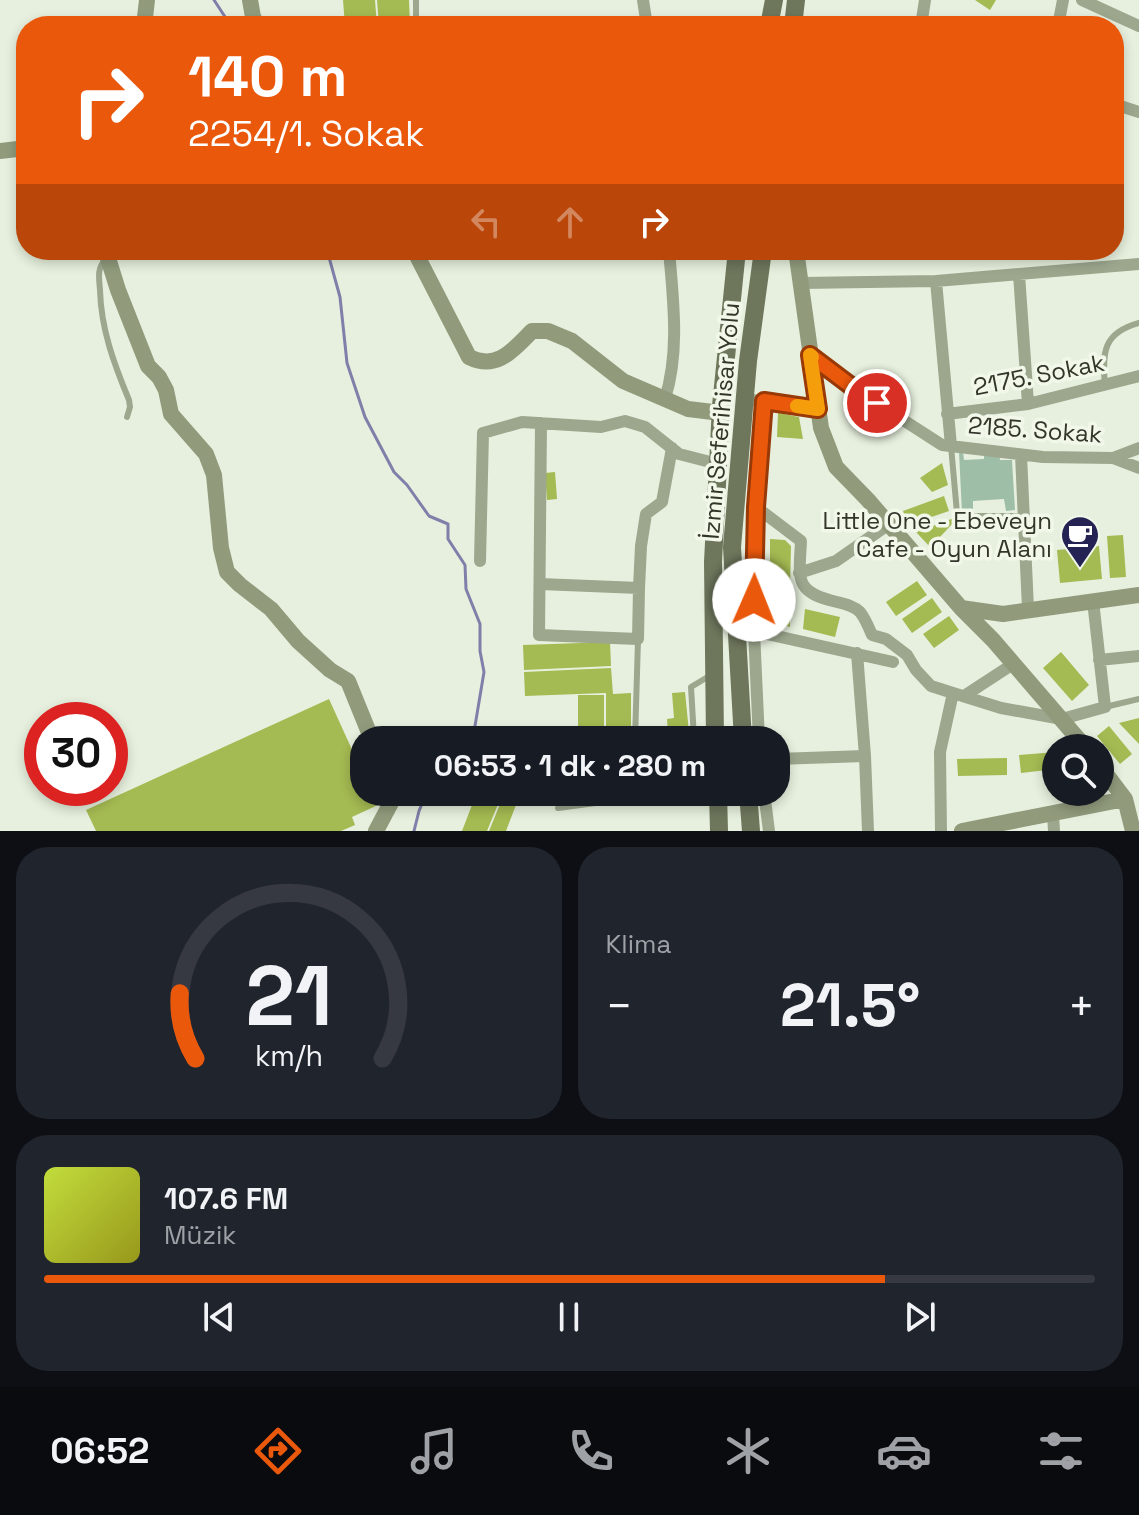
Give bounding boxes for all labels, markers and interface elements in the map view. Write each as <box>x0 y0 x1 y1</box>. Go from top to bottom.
text: 140 m <box>188 41 347 112</box>
icon: right <box>56 48 160 152</box>
text: 2254/1. Sokak <box>188 111 424 157</box>
icon: left <box>464 200 508 244</box>
icon: ahead <box>548 200 592 244</box>
icon: right <box>632 200 676 244</box>
street label: İzmir Seferihisar Yolu <box>695 301 746 541</box>
street label: 2175. Sokak <box>971 347 1107 402</box>
pin <box>843 369 911 437</box>
icon: arrive <box>855 381 899 425</box>
street label: 2185. Sokak <box>967 409 1103 450</box>
place label: Little One - Ebeveyn Cafe - Oyun Alanı <box>822 505 1052 564</box>
cafe icon: Little One - Ebeveyn Cafe - Oyun Alanı <box>1059 514 1101 569</box>
position arrow <box>712 558 796 642</box>
speed limit sign: 30 <box>24 702 128 806</box>
map controls <box>1042 734 1114 806</box>
button: search <box>1042 734 1114 806</box>
text: 06:53 · 1 dk · 280 m <box>434 746 706 785</box>
text: Klima <box>606 927 671 961</box>
text: 21 <box>245 943 332 1049</box>
text: 21.5° <box>780 967 920 1044</box>
text: − <box>606 978 633 1034</box>
text: + <box>1068 978 1095 1034</box>
text: km/h <box>255 1038 323 1074</box>
text: 107.6 FM <box>164 1179 288 1218</box>
text: Müzik <box>164 1218 236 1252</box>
icon: previous <box>197 1295 241 1339</box>
icon: pause <box>547 1295 591 1339</box>
icon: next <box>898 1295 942 1339</box>
icon: directions <box>250 1423 306 1479</box>
icon: music <box>406 1423 462 1479</box>
icon: phone <box>563 1423 619 1479</box>
icon: climate <box>720 1423 776 1479</box>
icon: car <box>876 1423 932 1479</box>
icon: filters <box>1033 1423 1089 1479</box>
text: 06:52 <box>50 1428 149 1474</box>

